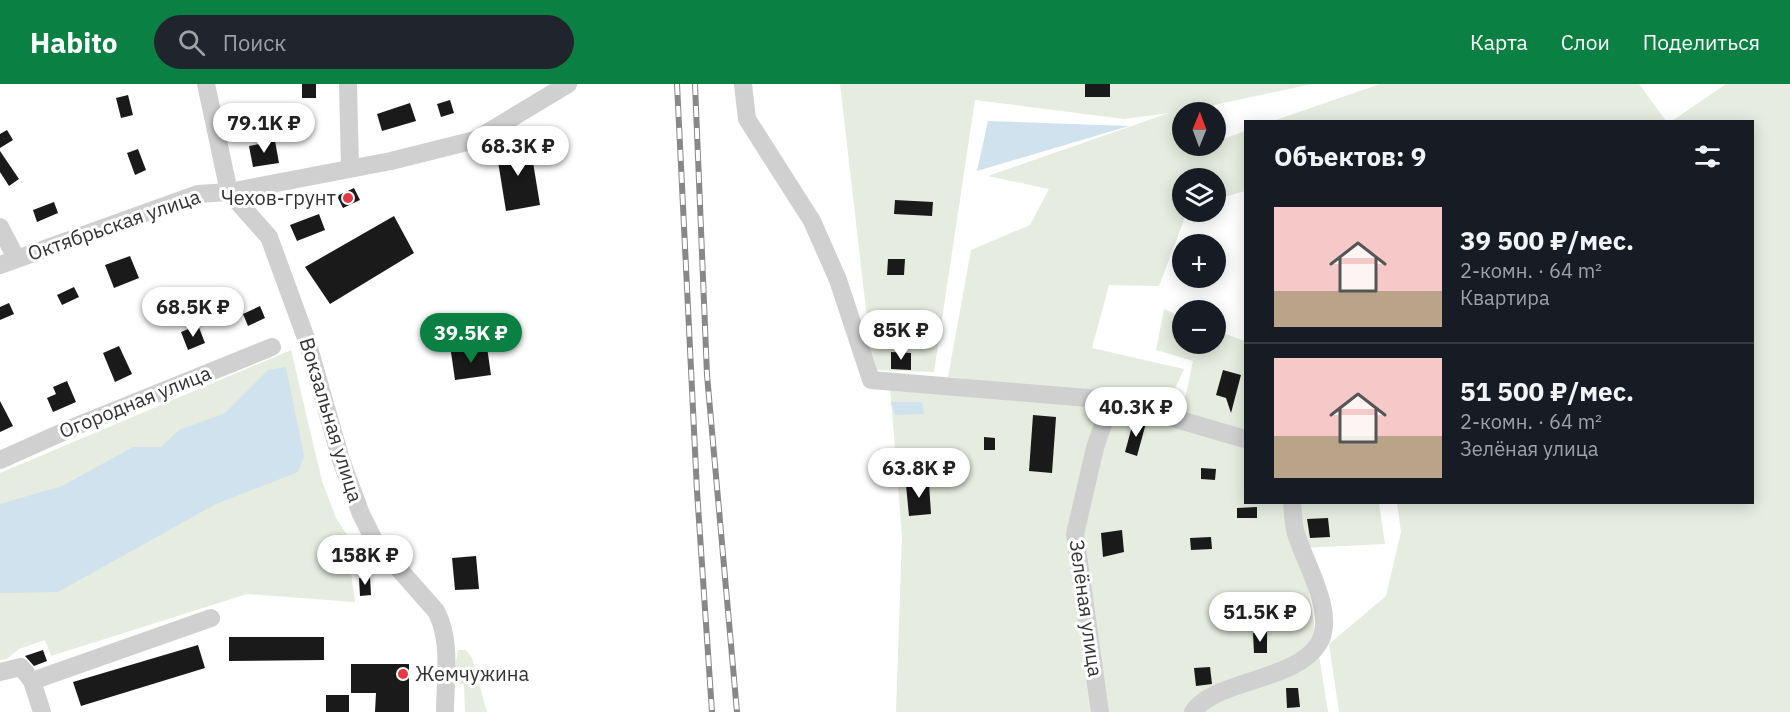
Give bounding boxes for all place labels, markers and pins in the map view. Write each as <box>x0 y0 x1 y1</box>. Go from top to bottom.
pin: 79.1K ₽ <box>209 103 319 154</box>
pin: 68.3K ₽ <box>463 126 573 177</box>
place label: Чехов-грунт <box>221 184 337 211</box>
marker: Чехов-грунт <box>341 191 355 205</box>
pin: 68.5K ₽ <box>138 287 248 338</box>
pin: 85K ₽ <box>859 310 943 361</box>
pin: 39.5K ₽ <box>416 313 526 364</box>
pin: 40.3K ₽ <box>1081 387 1191 438</box>
pin: 63.8K ₽ <box>864 448 974 499</box>
pin: 158K ₽ <box>316 535 414 586</box>
pin: 51.5K ₽ <box>1205 592 1315 643</box>
place label: Жемчужина <box>415 660 530 687</box>
marker: Жемчужина <box>396 667 410 681</box>

